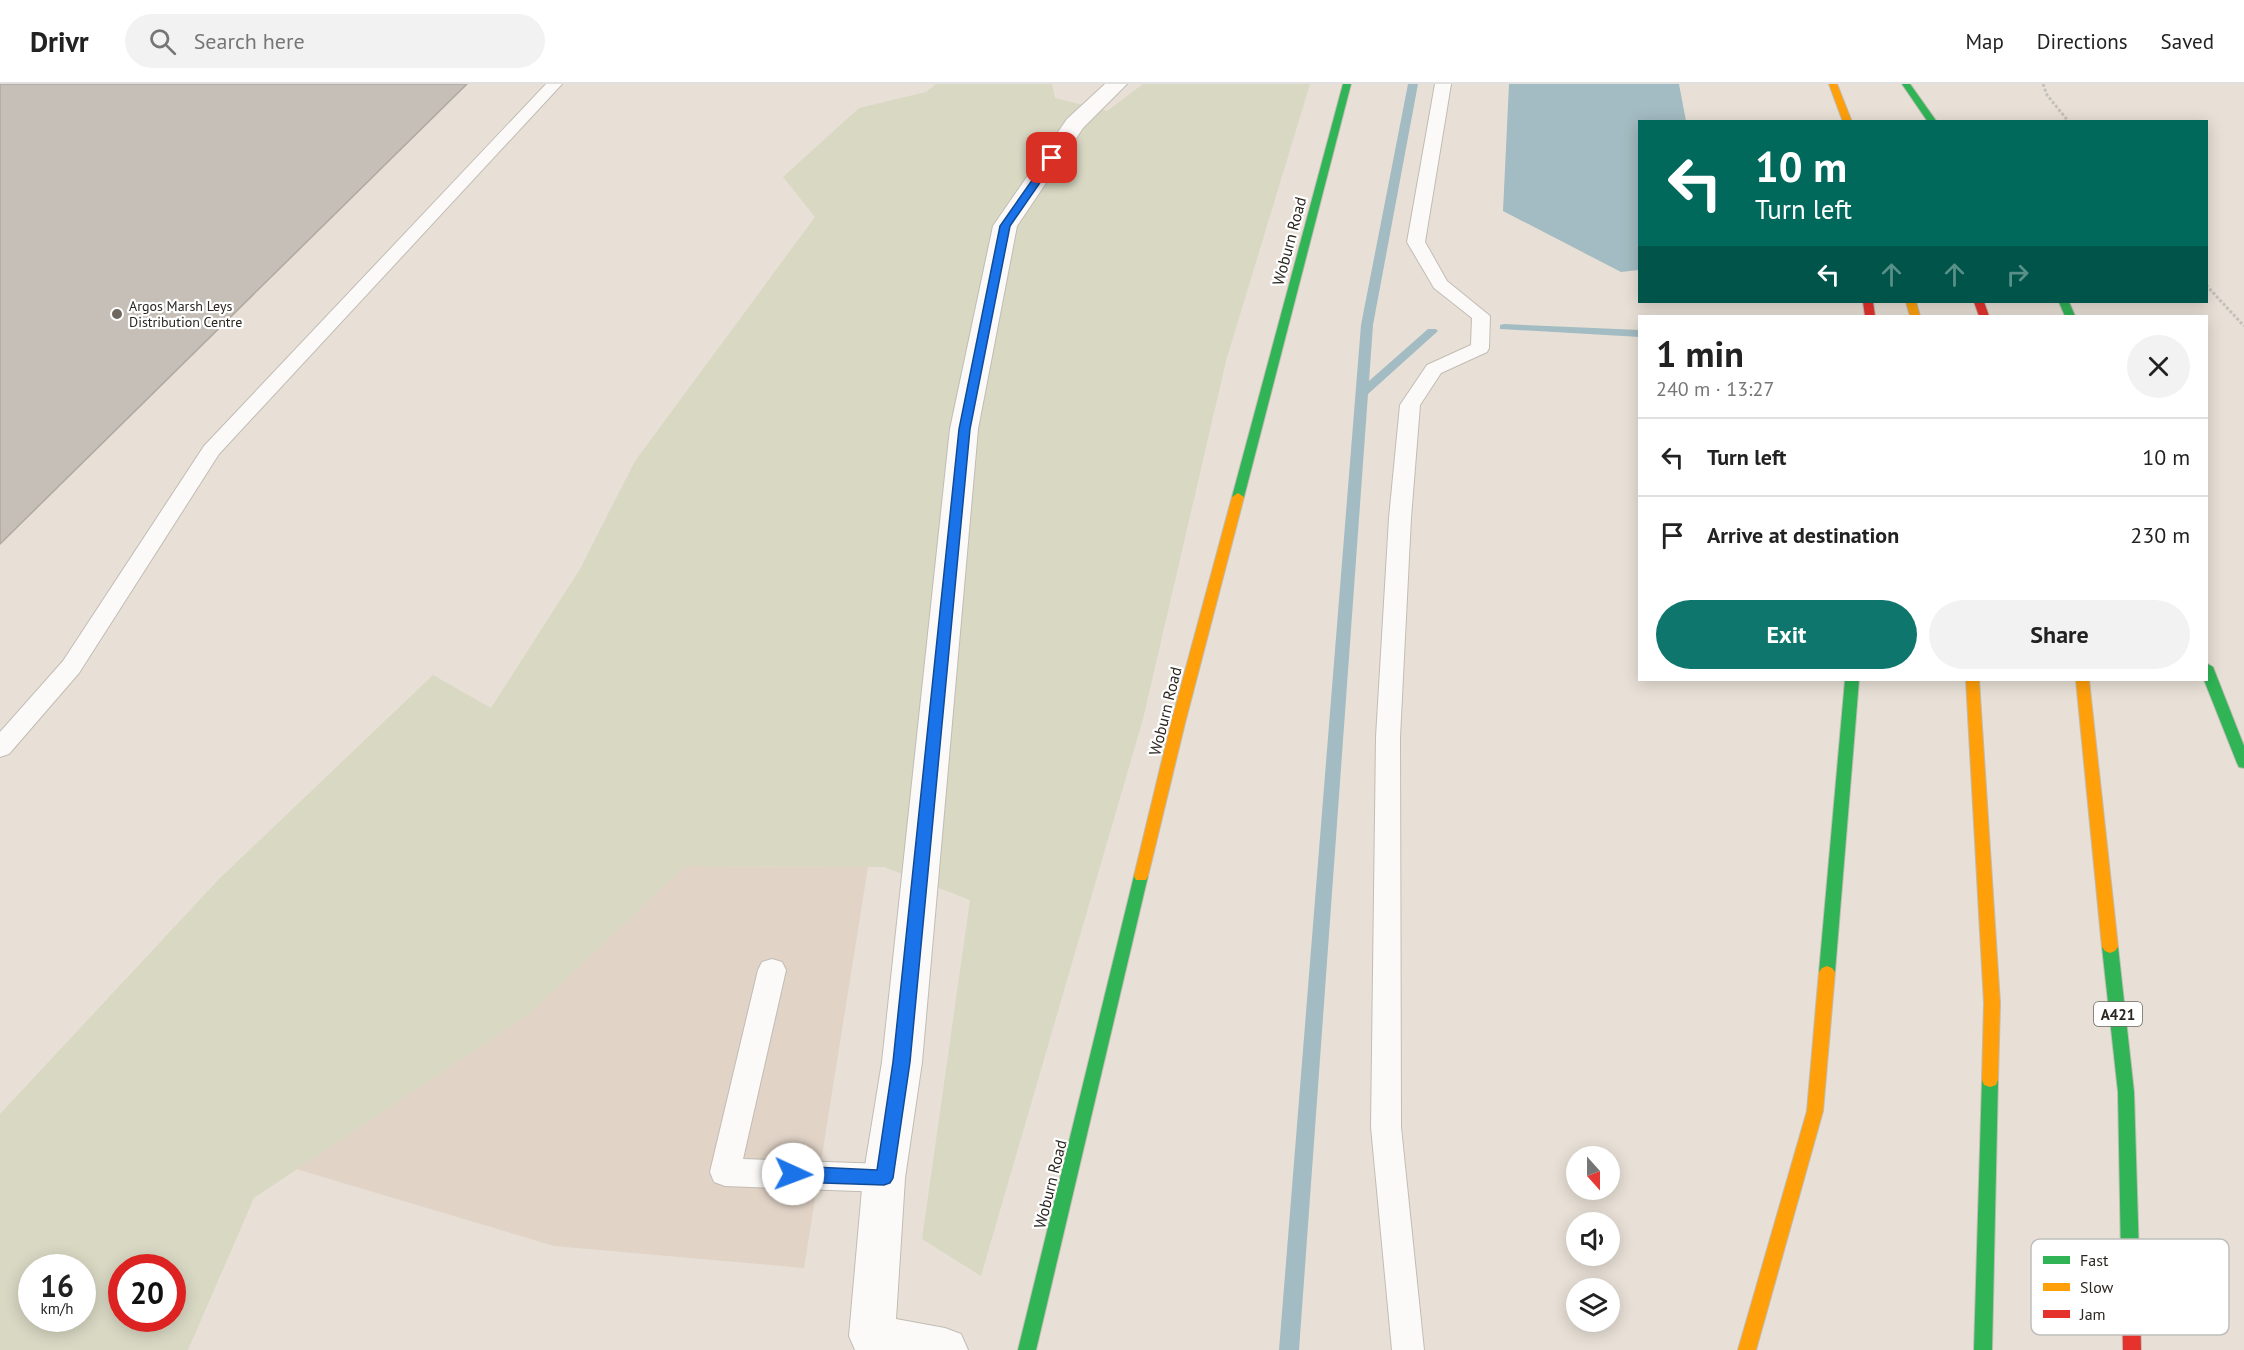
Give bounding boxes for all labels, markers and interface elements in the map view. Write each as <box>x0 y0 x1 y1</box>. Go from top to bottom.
search box <box>125 14 545 68</box>
text: Drivr <box>30 23 89 60</box>
icon: search <box>146 25 179 58</box>
text: Search here <box>194 27 305 55</box>
text: Map <box>1965 28 2004 55</box>
text: Directions <box>2037 28 2128 55</box>
text: Saved <box>2161 28 2214 55</box>
pin <box>1026 132 1077 183</box>
text: 10 m <box>1755 139 1847 194</box>
icon: arrive <box>1035 141 1068 174</box>
icon: left <box>1656 144 1734 222</box>
text: Turn left <box>1755 192 1852 226</box>
street label: Woburn Road <box>1268 195 1310 287</box>
icon: left <box>1812 258 1845 291</box>
icon: ahead <box>1875 258 1908 291</box>
icon: ahead <box>1938 258 1971 291</box>
icon: right <box>2001 258 2034 291</box>
place label: Argos Marsh Leys Distribution Centre <box>129 297 242 331</box>
marker: Argos Marsh Leys Distribution Centre <box>110 307 124 321</box>
text: 1 min <box>1656 330 1744 377</box>
button: close <box>2127 335 2190 398</box>
text: 240 m · 13:27 <box>1656 376 1774 402</box>
icon: left <box>1656 441 1689 474</box>
text: Turn left <box>1707 443 1787 471</box>
text: 10 m <box>2142 443 2190 471</box>
icon: arrive <box>1656 519 1689 552</box>
text: Arrive at destination <box>1707 521 1899 549</box>
text: 230 m <box>2130 521 2190 549</box>
button: Exit <box>1656 600 1917 669</box>
button: Share <box>1929 600 2190 669</box>
street label: Woburn Road <box>1144 665 1186 757</box>
road number: A421 <box>2094 1002 2142 1026</box>
street label: Woburn Road <box>1029 1138 1071 1230</box>
position arrow <box>761 1142 825 1206</box>
north arrow <box>1566 1146 1620 1200</box>
map controls <box>1566 1146 1620 1332</box>
button: sound <box>1566 1212 1620 1266</box>
legend <box>2031 1239 2229 1335</box>
text: Fast <box>2080 1250 2109 1270</box>
speed limit sign: 20 <box>108 1254 186 1332</box>
text: 16 <box>40 1266 74 1305</box>
text: Slow <box>2080 1277 2114 1297</box>
button: layers <box>1566 1278 1620 1332</box>
text: km/h <box>41 1299 73 1318</box>
text: Jam <box>2079 1304 2106 1324</box>

